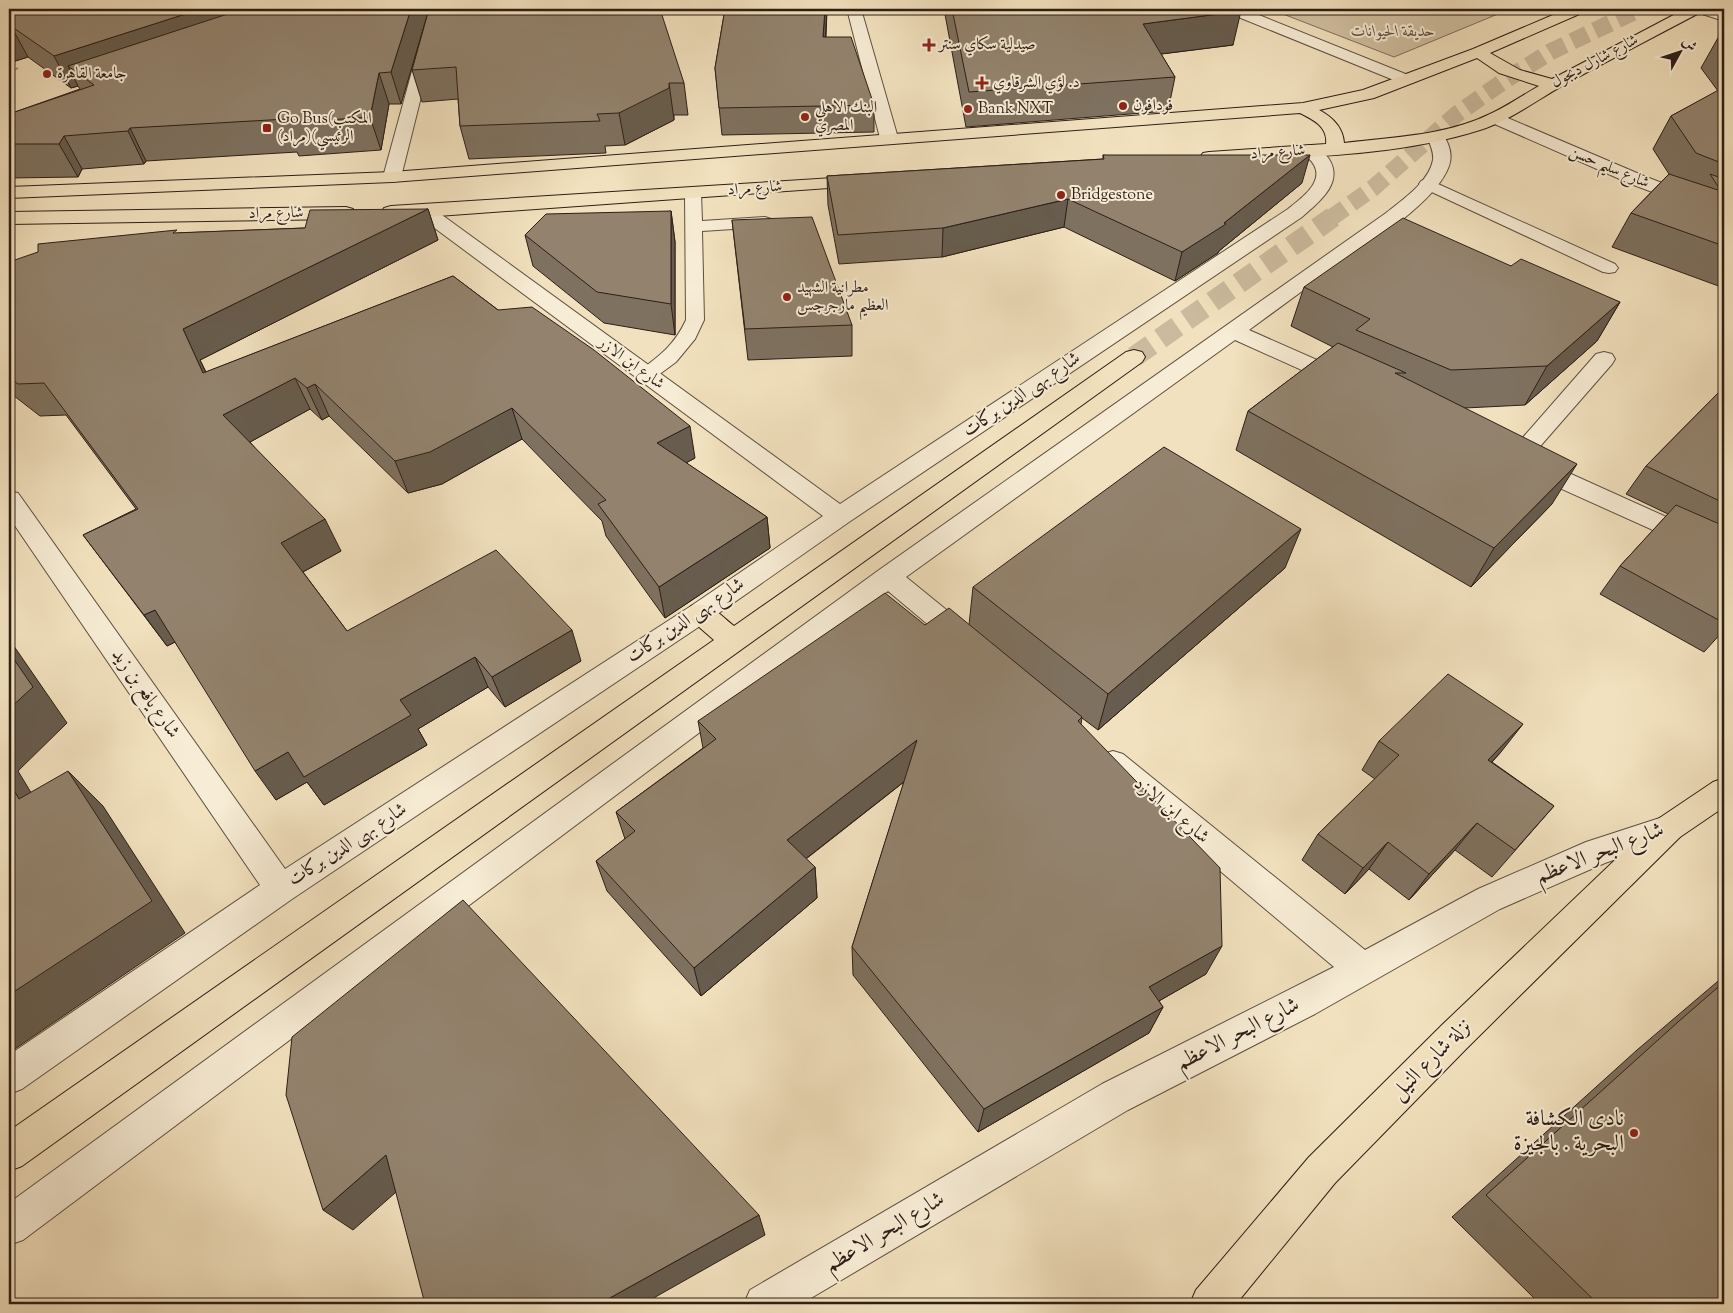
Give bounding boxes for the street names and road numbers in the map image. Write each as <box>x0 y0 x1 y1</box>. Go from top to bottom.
street label: شارع شارل ديجول <box>1547 29 1643 95</box>
street label: شارع مراد <box>1250 140 1306 166</box>
street label: شارع سليم حسن <box>1564 141 1653 198</box>
street label: شارع مراد <box>727 176 783 202</box>
street label: شارع مراد <box>248 202 304 226</box>
street label: شارع ابن الازر <box>592 331 669 396</box>
street label: شارع بهى الدين بركات <box>958 346 1086 444</box>
street label: شارع بهى الدين بركات <box>622 572 750 670</box>
street label: شارع يافع بن زيد <box>103 644 186 745</box>
street label: شارع ابن الازد <box>1127 771 1215 851</box>
street label: شارع بهى الدين بركات <box>283 796 413 894</box>
street label: شارع البحر الاعظم <box>1531 815 1670 895</box>
street label: شارع البحر الاعظم <box>1170 990 1307 1082</box>
street label: نزلة شارع النيل <box>1384 1012 1480 1108</box>
street label: شارع البحر الاعظم <box>819 1184 952 1283</box>

